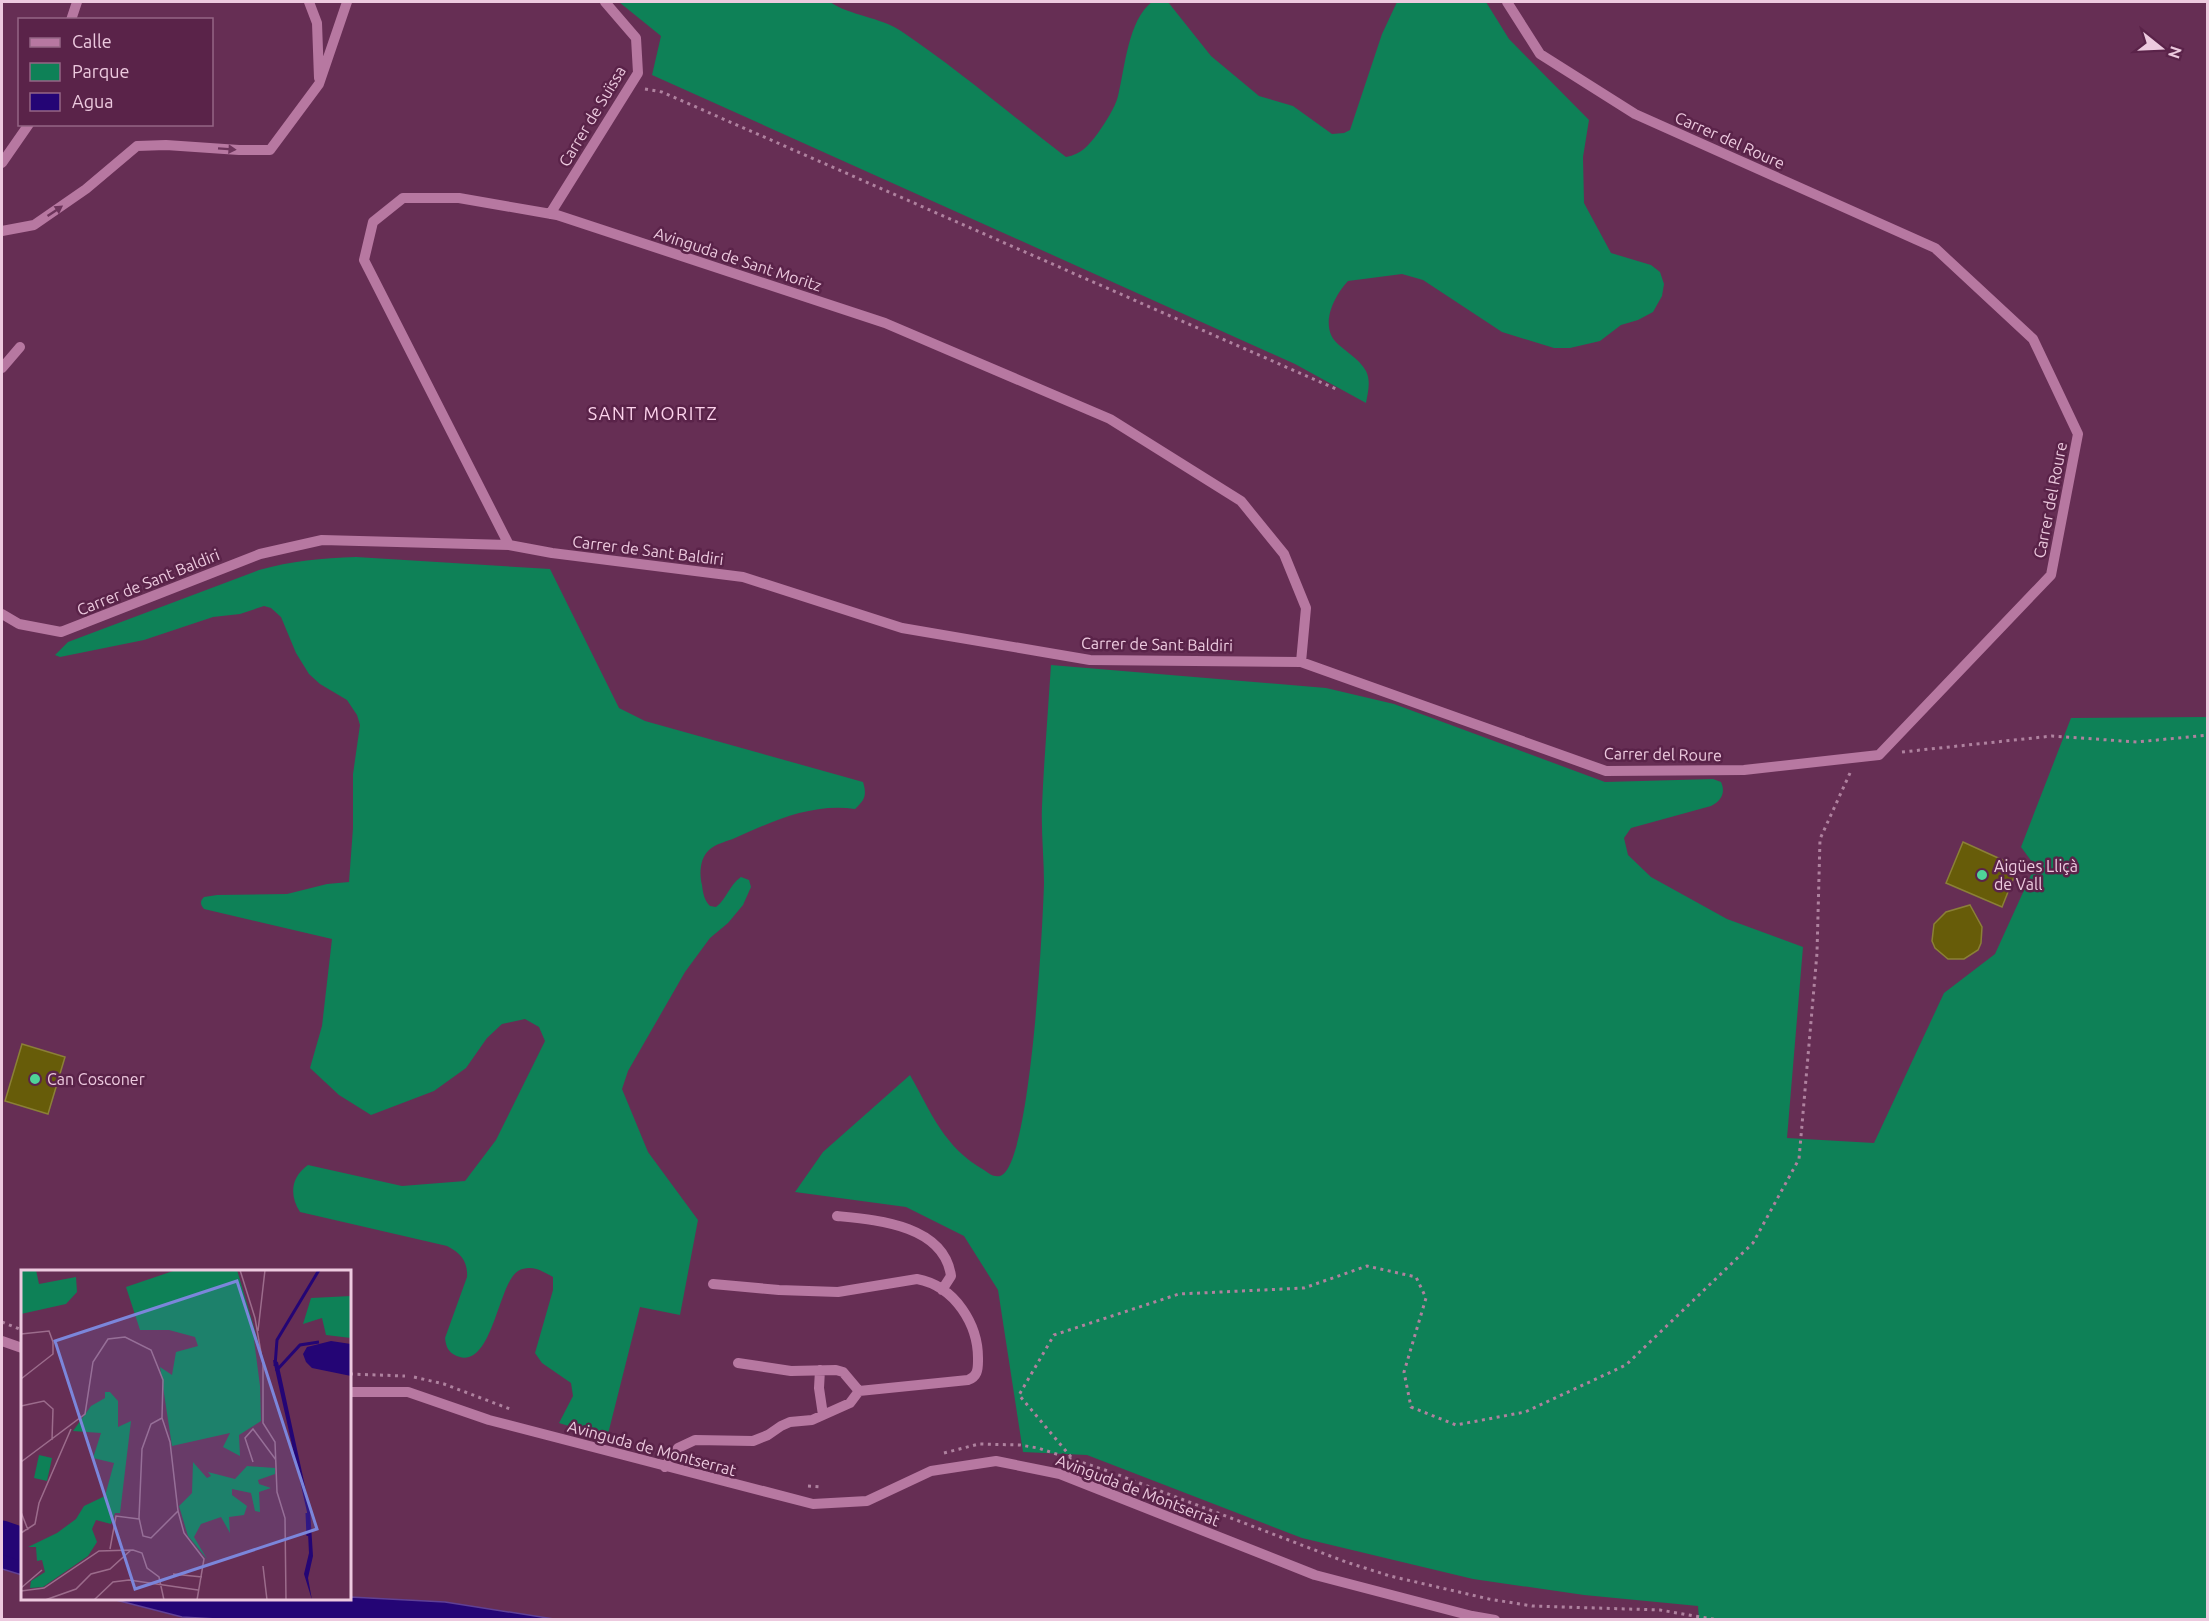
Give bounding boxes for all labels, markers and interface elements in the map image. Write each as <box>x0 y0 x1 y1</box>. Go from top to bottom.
legend <box>18 18 213 126</box>
north arrow <box>2131 18 2191 78</box>
text: Calle <box>72 31 112 51</box>
text: N <box>2165 44 2186 61</box>
text: Parque <box>72 61 129 81</box>
street label: Carrer de Suïssa <box>555 62 629 170</box>
text: Agua <box>72 91 114 111</box>
street label: Carrer del Roure <box>1672 108 1788 172</box>
one-way arrow <box>218 144 237 154</box>
one-way arrow <box>47 206 63 217</box>
street label: Avinguda de Sant Moritz <box>652 223 824 295</box>
district label: SANT MORITZ <box>588 403 718 423</box>
street label: Carrer del Roure <box>2030 440 2070 560</box>
street label: Carrer de Sant Baldiri <box>571 532 725 568</box>
street label: Carrer de Sant Baldiri <box>74 545 222 619</box>
street label: Carrer de Sant Baldiri <box>1081 634 1233 654</box>
street label: Carrer del Roure <box>1604 744 1722 764</box>
place label: Aigües Lliçà de Vall <box>1994 857 2078 893</box>
marker: Aigües Lliçà de Vall <box>1975 868 1989 882</box>
place label: Can Cosconer <box>47 1070 145 1088</box>
marker: Can Cosconer <box>28 1072 42 1086</box>
inset map <box>21 1270 351 1600</box>
street label: Avinguda de Montserrat <box>566 1417 739 1479</box>
street label: Avinguda de Montserrat <box>1054 1450 1223 1530</box>

